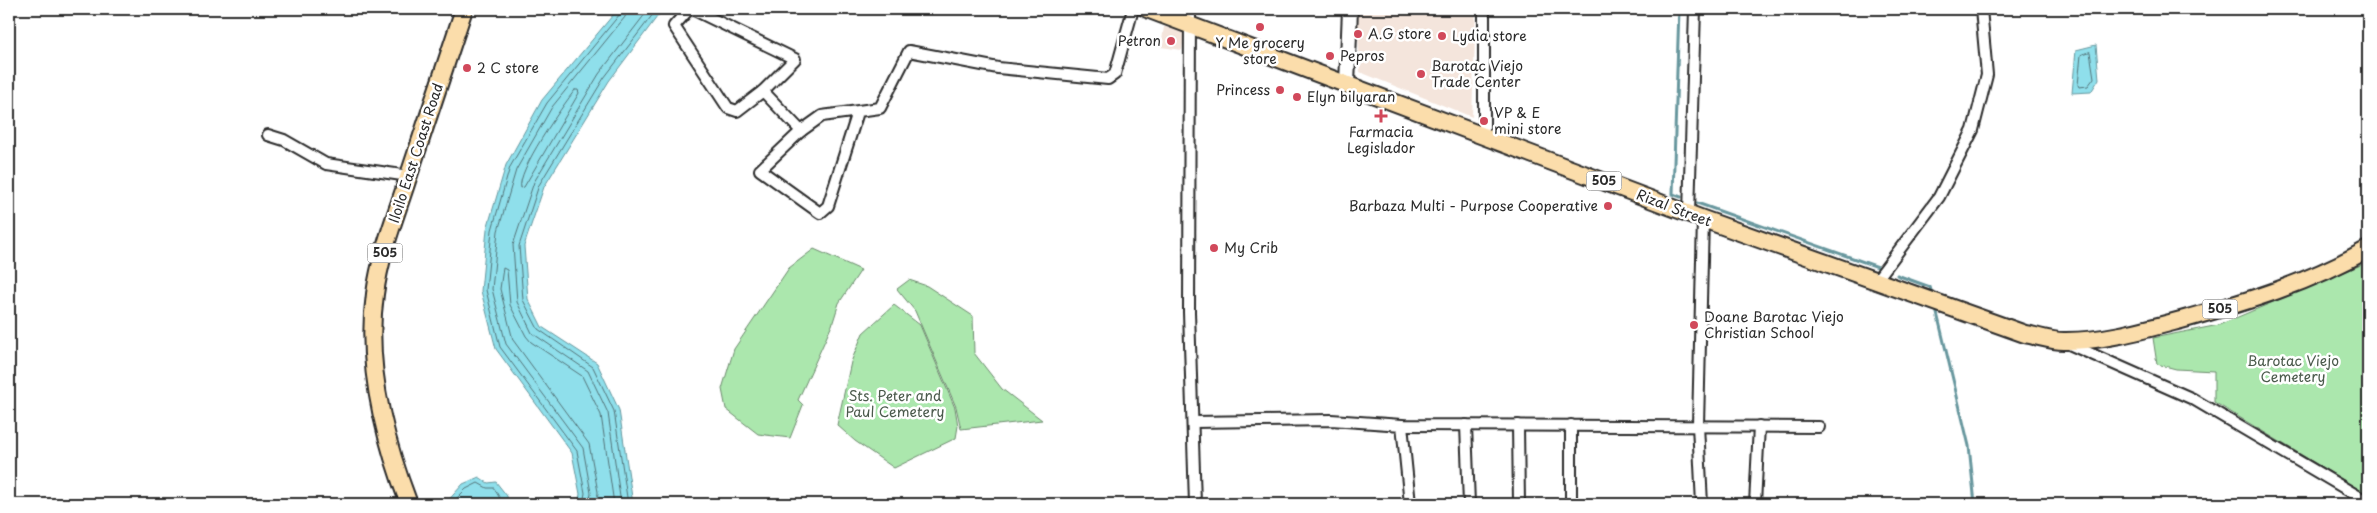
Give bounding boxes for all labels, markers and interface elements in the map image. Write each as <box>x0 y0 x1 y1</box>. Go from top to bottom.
marker: Y Me grocery store <box>1254 21 1266 33</box>
place label: A.G store <box>1368 23 1431 44</box>
place label: Lydia store <box>1452 25 1527 46</box>
marker: A.G store <box>1352 28 1364 40</box>
place label: Petron <box>1118 30 1161 51</box>
marker: Lydia store <box>1436 30 1448 42</box>
place label: Y Me grocery store <box>1215 32 1305 69</box>
marker: Petron <box>1165 35 1177 47</box>
place label: Pepros <box>1340 45 1384 66</box>
marker: Pepros <box>1324 50 1336 62</box>
place label: Barotac Viejo Trade Center <box>1431 55 1523 92</box>
place label: 2 C store <box>477 57 539 78</box>
marker: 2 C store <box>461 62 473 74</box>
marker: Barotac Viejo Trade Center <box>1415 68 1427 80</box>
place label: Princess <box>1216 79 1270 100</box>
street label: Iloilo East Coast Road <box>383 80 448 226</box>
marker: Princess <box>1274 84 1286 96</box>
place label: Elyn bilyaran <box>1307 86 1395 107</box>
marker: Elyn bilyaran <box>1291 91 1303 103</box>
place label: VP & E mini store <box>1494 102 1561 139</box>
marker: Farmacia Legislador <box>1375 110 1387 122</box>
marker: VP & E mini store <box>1478 115 1490 127</box>
place label: Farmacia Legislador <box>1347 121 1416 158</box>
road number: 505 <box>1586 172 1622 190</box>
street label: Rizal Street <box>1633 184 1715 232</box>
place label: Barbaza Multi - Purpose Cooperative <box>1349 195 1598 216</box>
marker: Barbaza Multi - Purpose Cooperative <box>1602 200 1614 212</box>
place label: My Crib <box>1224 237 1278 258</box>
marker: My Crib <box>1208 242 1220 254</box>
road number: 505 <box>368 244 402 262</box>
road number: 505 <box>2202 300 2238 318</box>
place label: Doane Barotac Viejo Christian School <box>1704 306 1844 343</box>
marker: Doane Barotac Viejo Christian School <box>1688 319 1700 331</box>
park label: Barotac Viejo Cemetery <box>2247 350 2339 387</box>
park label: Sts. Peter and Paul Cemetery <box>845 385 945 422</box>

